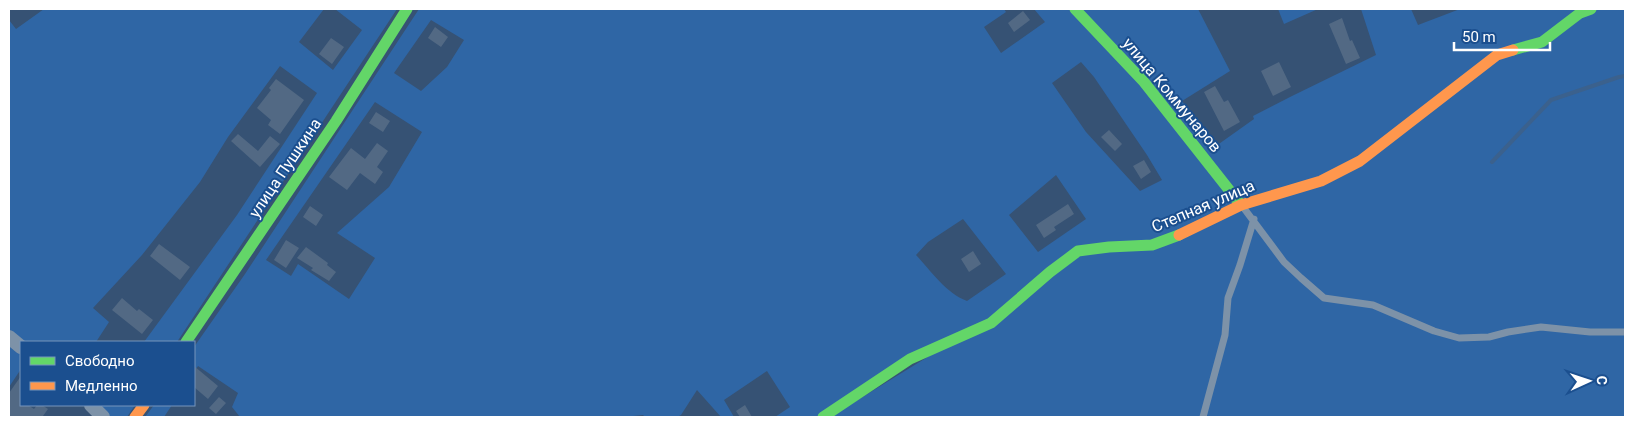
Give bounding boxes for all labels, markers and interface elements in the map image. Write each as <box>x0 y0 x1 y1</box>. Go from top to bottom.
scale bar <box>1454 20 1550 52</box>
text: 50 m <box>1462 28 1496 46</box>
street label: улица Коммунаров <box>1119 34 1225 156</box>
street label: улица Пушкина <box>245 115 325 221</box>
street label: Степная улица <box>1149 176 1257 236</box>
legend <box>20 341 195 406</box>
text: Свободно <box>65 352 134 370</box>
north arrow <box>1564 356 1614 406</box>
text: С <box>1594 375 1610 385</box>
text: Медленно <box>65 377 138 395</box>

